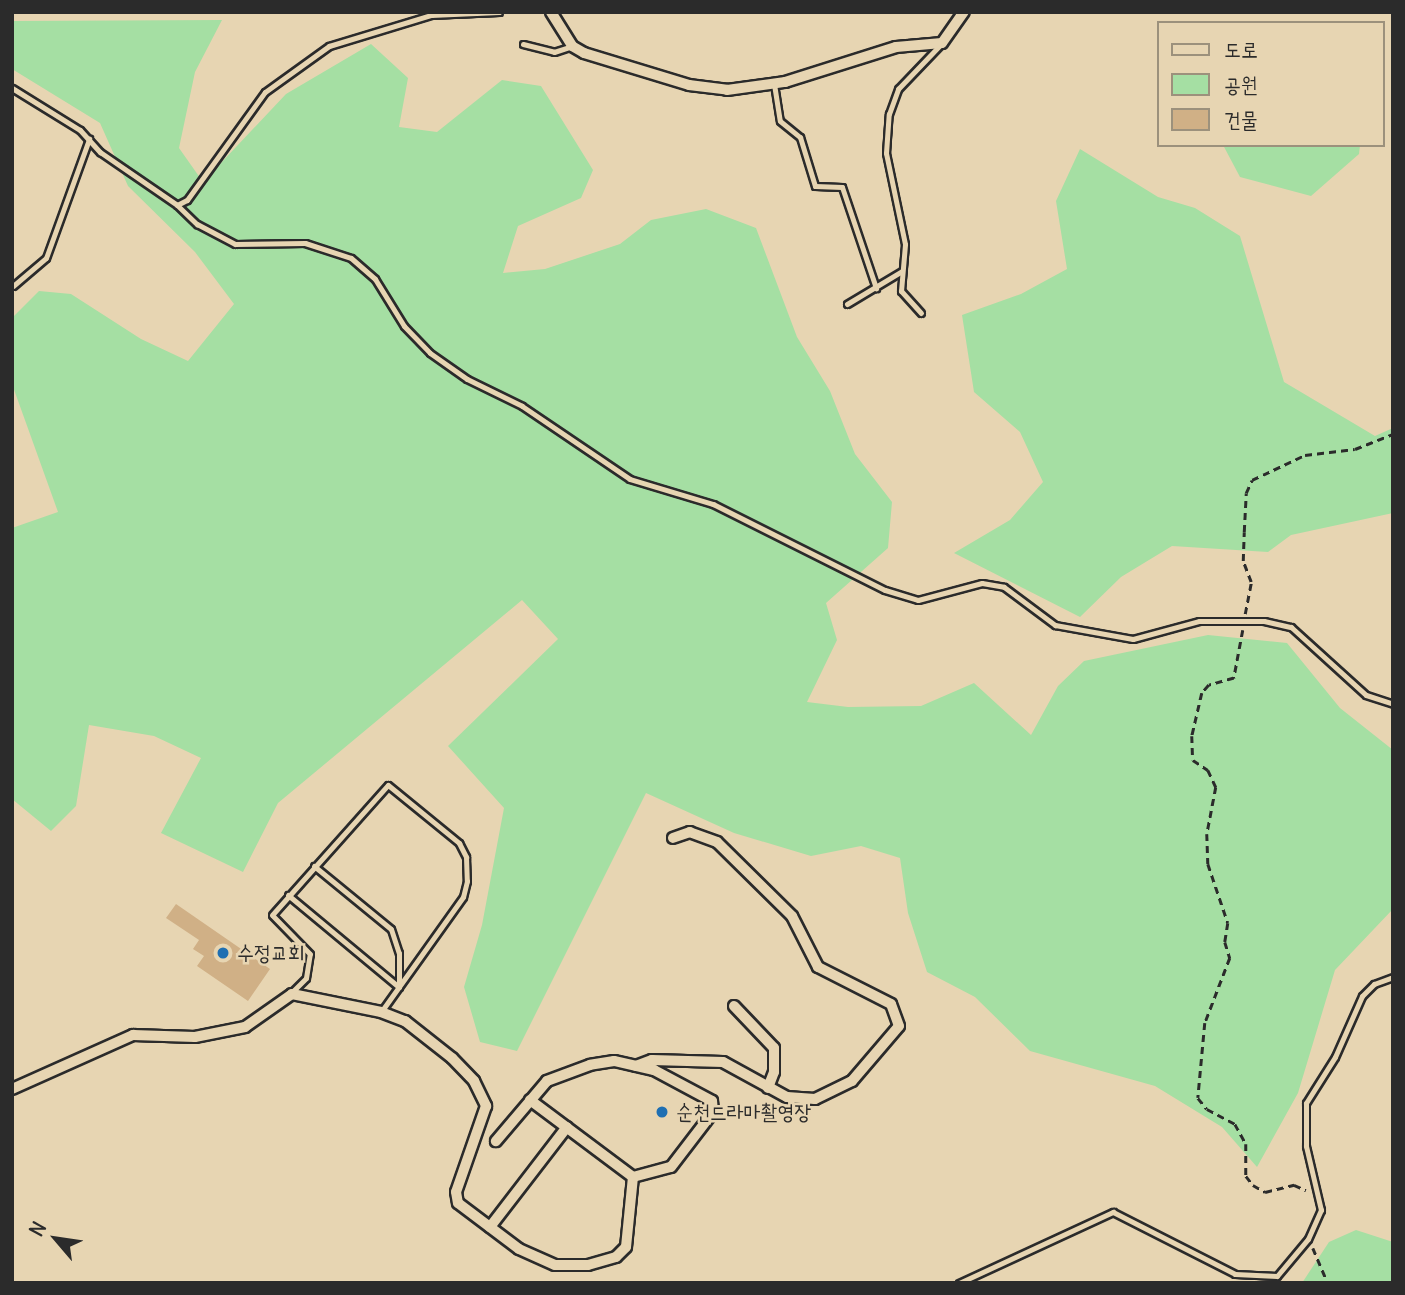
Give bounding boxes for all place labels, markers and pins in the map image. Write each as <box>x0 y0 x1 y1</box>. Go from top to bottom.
place label: 수정교회 <box>237 940 305 966</box>
marker: 수정교회 <box>215 945 231 961</box>
place label: 순천드라마촬영장 <box>676 1099 811 1125</box>
marker: 순천드라마촬영장 <box>654 1104 670 1120</box>

